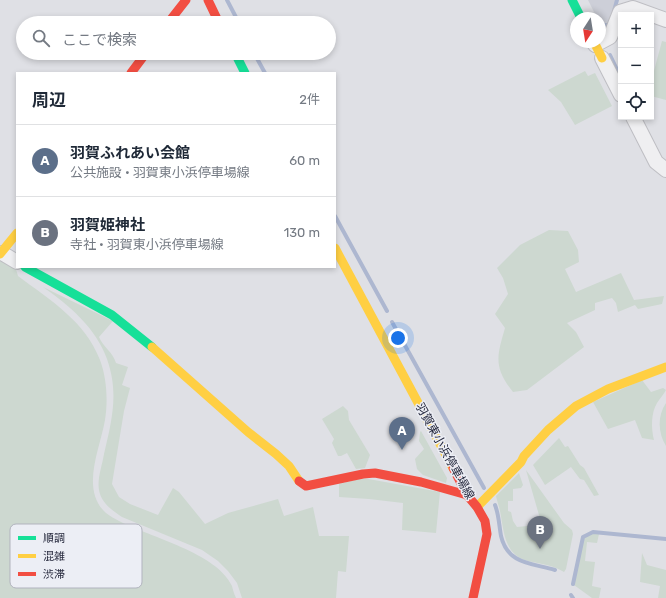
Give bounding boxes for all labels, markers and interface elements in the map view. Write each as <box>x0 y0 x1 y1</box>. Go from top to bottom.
north arrow <box>570 12 606 48</box>
map controls <box>618 12 654 120</box>
button: + <box>618 12 654 48</box>
search box <box>16 16 336 60</box>
icon: search <box>30 27 52 49</box>
text: ここで検索 <box>62 31 137 49</box>
button: − <box>618 48 654 84</box>
button: locate <box>618 84 654 120</box>
text: 周辺 <box>32 90 66 110</box>
text: 2件 <box>299 92 320 107</box>
text: 羽賀ふれあい会館 <box>70 144 190 162</box>
text: A <box>40 153 50 168</box>
text: 60 m <box>289 153 320 168</box>
text: 公共施設 · 羽賀東小浜停車場線 <box>70 165 250 180</box>
text: 羽賀姫神社 <box>70 216 145 234</box>
text: B <box>40 225 50 240</box>
text: 130 m <box>284 225 320 240</box>
text: 寺社 · 羽賀東小浜停車場線 <box>70 237 224 252</box>
your location <box>388 328 408 348</box>
street label: 羽賀東小浜停車場線 <box>413 400 477 502</box>
pin: A <box>389 417 415 450</box>
pin: B <box>527 516 553 549</box>
legend <box>10 524 142 588</box>
text: 順調 <box>43 532 65 545</box>
text: 混雑 <box>43 550 65 563</box>
text: 渋滞 <box>43 568 65 581</box>

